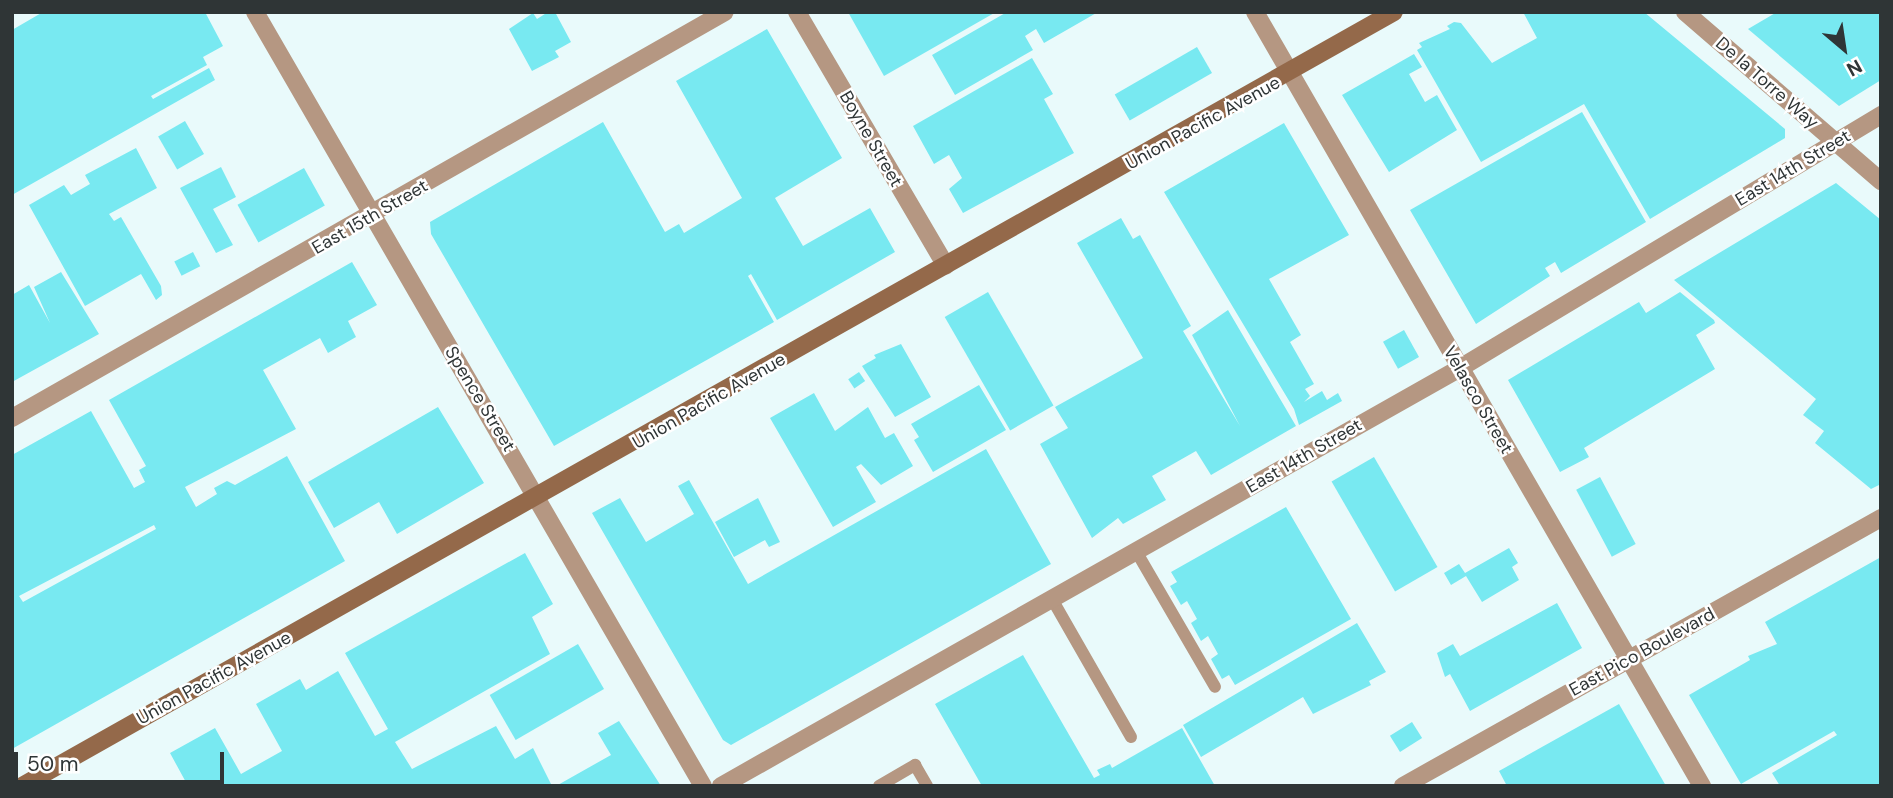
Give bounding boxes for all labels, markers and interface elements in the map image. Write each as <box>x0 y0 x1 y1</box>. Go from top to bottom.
north arrow <box>1809 14 1879 84</box>
street label: De la Torre Way <box>1711 32 1823 134</box>
text: N <box>1842 54 1867 82</box>
street label: Union Pacific Avenue <box>1122 72 1284 174</box>
street label: Boyne Street <box>835 87 907 191</box>
street label: East 14th Street <box>1732 125 1854 211</box>
street label: East 15th Street <box>308 175 432 259</box>
street label: Velasco Street <box>1438 342 1518 458</box>
street label: Spence Street <box>440 343 520 455</box>
street label: Union Pacific Avenue <box>629 348 789 454</box>
street label: East 14th Street <box>1242 414 1366 498</box>
street label: East Pico Boulevard <box>1565 603 1719 701</box>
street label: Union Pacific Avenue <box>133 627 295 729</box>
scale bar <box>18 738 228 782</box>
text: 50 m <box>27 750 78 778</box>

